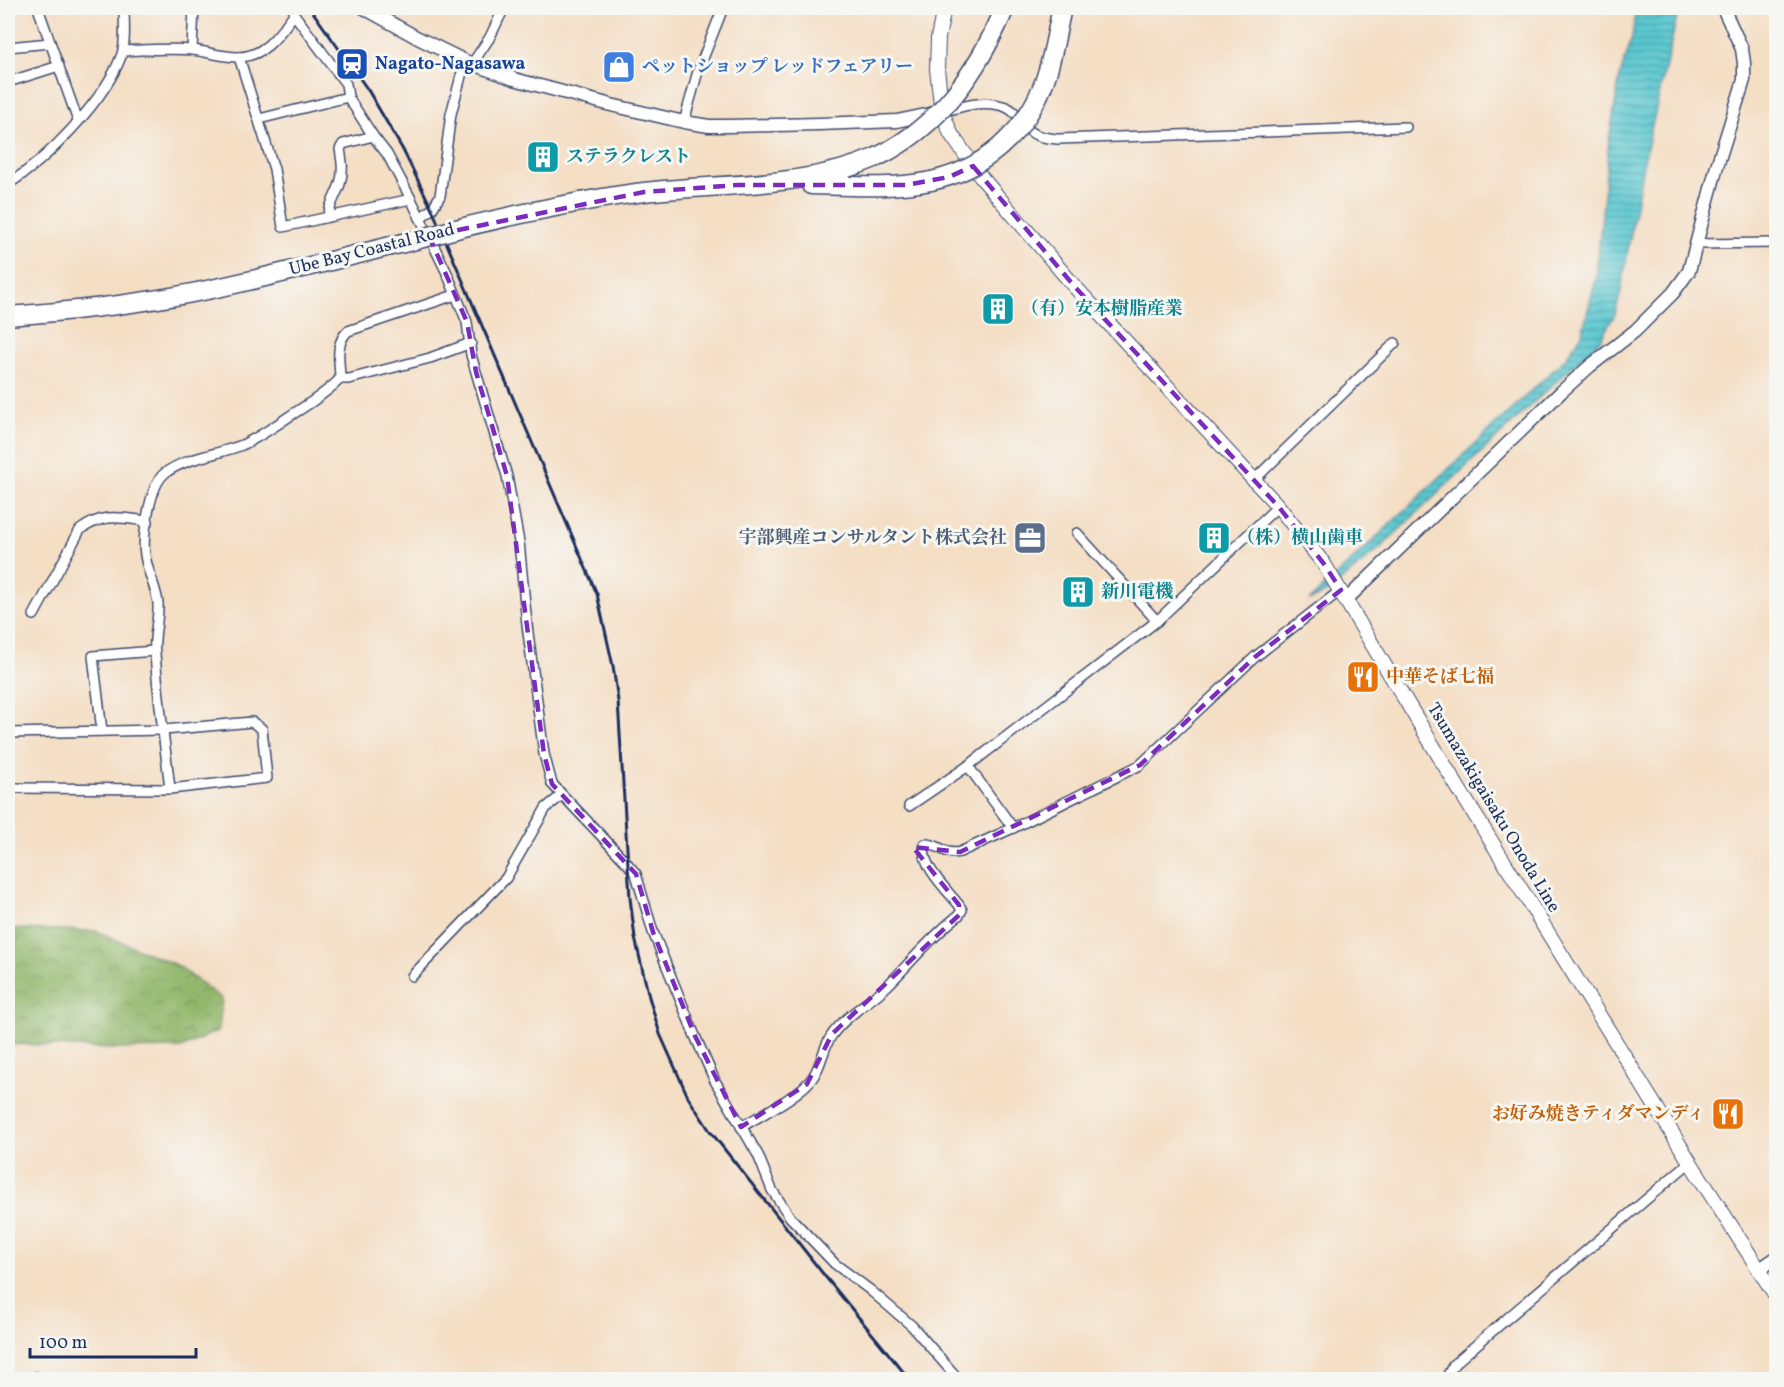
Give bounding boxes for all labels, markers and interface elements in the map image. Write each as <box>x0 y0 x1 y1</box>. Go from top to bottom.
station icon: Nagato-Nagasawa <box>334 46 370 82</box>
shop icon: ペットショップ レッドフェアリー <box>601 49 637 85</box>
place label: Nagato-Nagasawa <box>375 52 526 77</box>
place label: ペットショップ レッドフェアリー <box>642 55 913 80</box>
building icon: ステラクレスト <box>525 139 561 175</box>
place label: ステラクレスト <box>566 145 691 170</box>
street label: Ube Bay Coastal Road <box>287 217 457 283</box>
building icon: （有）安本樹脂産業 <box>980 291 1016 327</box>
place label: （有）安本樹脂産業 <box>1021 297 1183 322</box>
office icon: 宇部興産コンサルタント株式会社 <box>1012 520 1048 556</box>
building icon: （株）横山歯車 <box>1196 520 1232 556</box>
place label: 宇部興産コンサルタント株式会社 <box>739 526 1007 551</box>
place label: （株）横山歯車 <box>1237 526 1363 551</box>
building icon: 新川電機 <box>1060 574 1096 610</box>
place label: 新川電機 <box>1101 580 1173 605</box>
restaurant icon: 中華そば七福 <box>1345 659 1381 695</box>
place label: 中華そば七福 <box>1386 665 1494 690</box>
street label: Tsumazakigaisaku Onoda Line <box>1420 699 1566 917</box>
restaurant icon: お好み焼きティダマンディ <box>1710 1096 1746 1132</box>
place label: お好み焼きティダマンディ <box>1492 1102 1705 1127</box>
scale bar <box>30 1321 196 1359</box>
text: 100 m <box>39 1331 88 1356</box>

